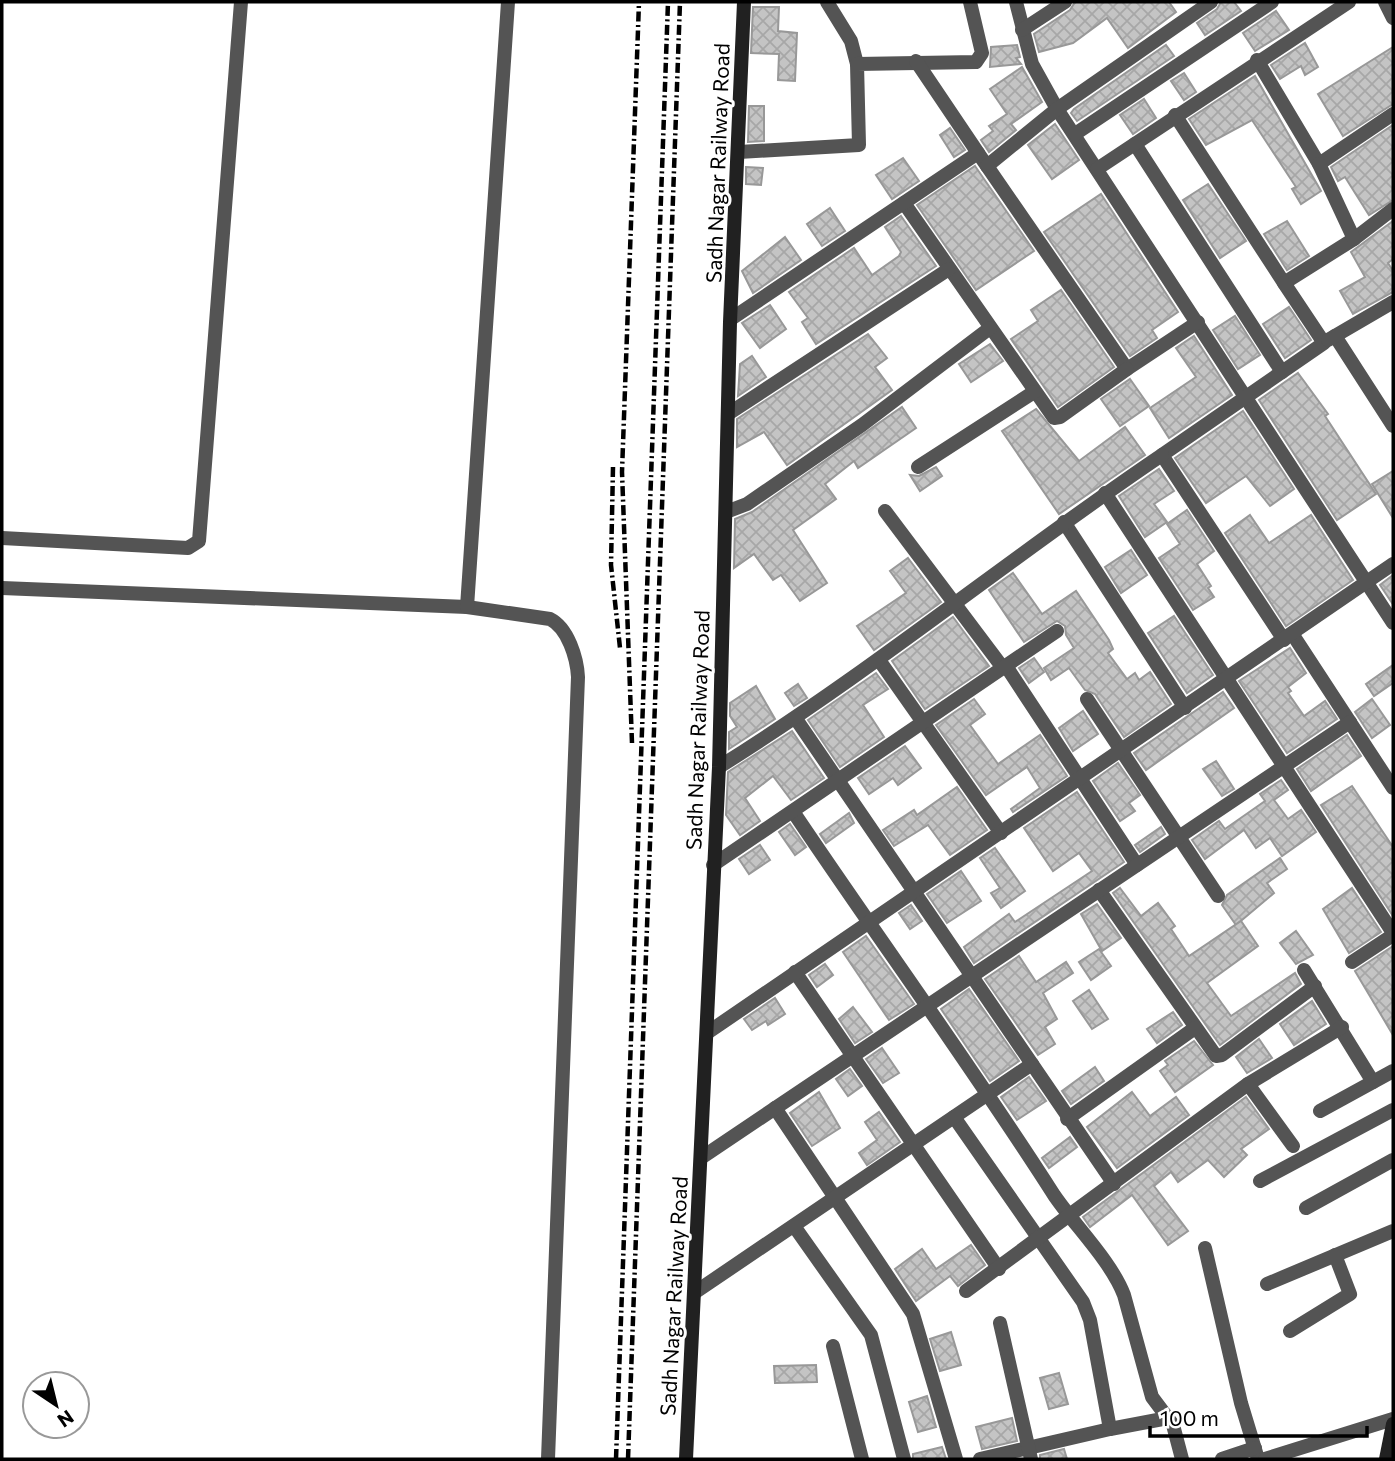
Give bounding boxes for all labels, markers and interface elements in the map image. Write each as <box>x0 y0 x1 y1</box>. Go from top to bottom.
street label: Sadh Nagar Railway Road <box>700 43 734 283</box>
street label: Sadh Nagar Railway Road <box>680 610 714 850</box>
street label: Sadh Nagar Railway Road <box>654 1176 692 1416</box>
north arrow <box>21 1370 91 1440</box>
scale bar <box>1150 1394 1367 1438</box>
text: 100 m <box>1160 1405 1219 1430</box>
text: N <box>54 1406 78 1433</box>

